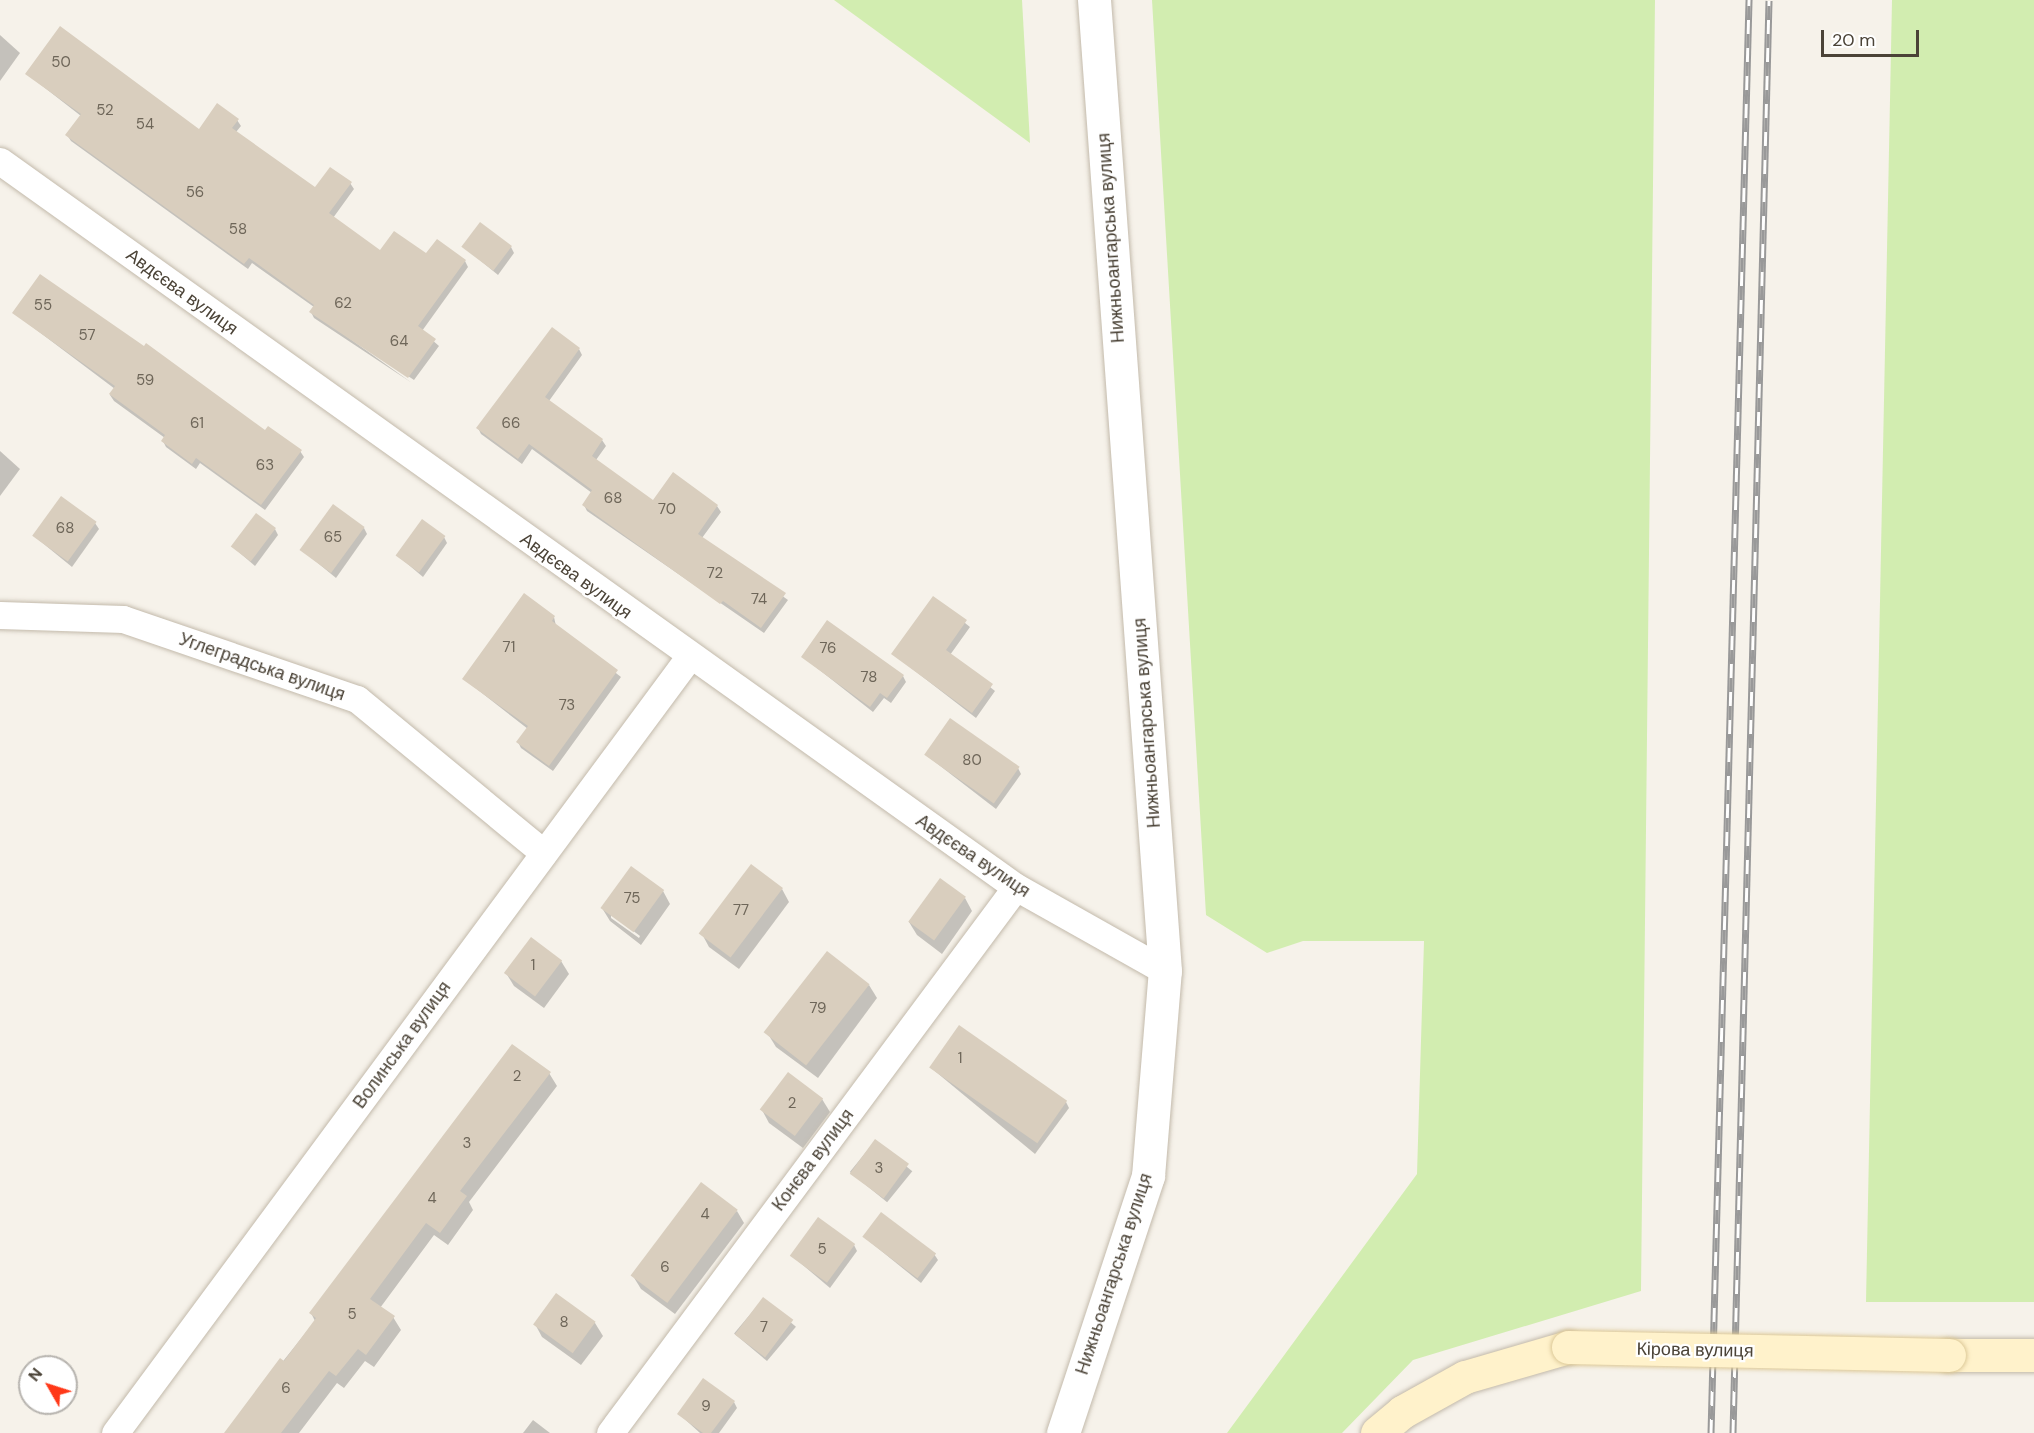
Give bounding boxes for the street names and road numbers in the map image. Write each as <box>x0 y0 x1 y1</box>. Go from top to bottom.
street label: Нижньоангарська вулиця <box>1093 132 1129 344</box>
street label: Авдєєва вулиця <box>122 244 242 340</box>
street label: Авдєєва вулиця <box>516 528 636 624</box>
street label: Нижньоангарська вулиця <box>1129 617 1165 829</box>
street label: Углеградська вулиця <box>176 628 348 706</box>
street label: Авдєєва вулиця <box>912 810 1034 902</box>
street label: Волинська вулиця <box>349 977 455 1113</box>
street label: Конєва вулиця <box>768 1105 858 1215</box>
street label: Нижньоангарська вулиця <box>1071 1171 1157 1377</box>
street label: Кірова вулиця <box>1636 1338 1754 1362</box>

